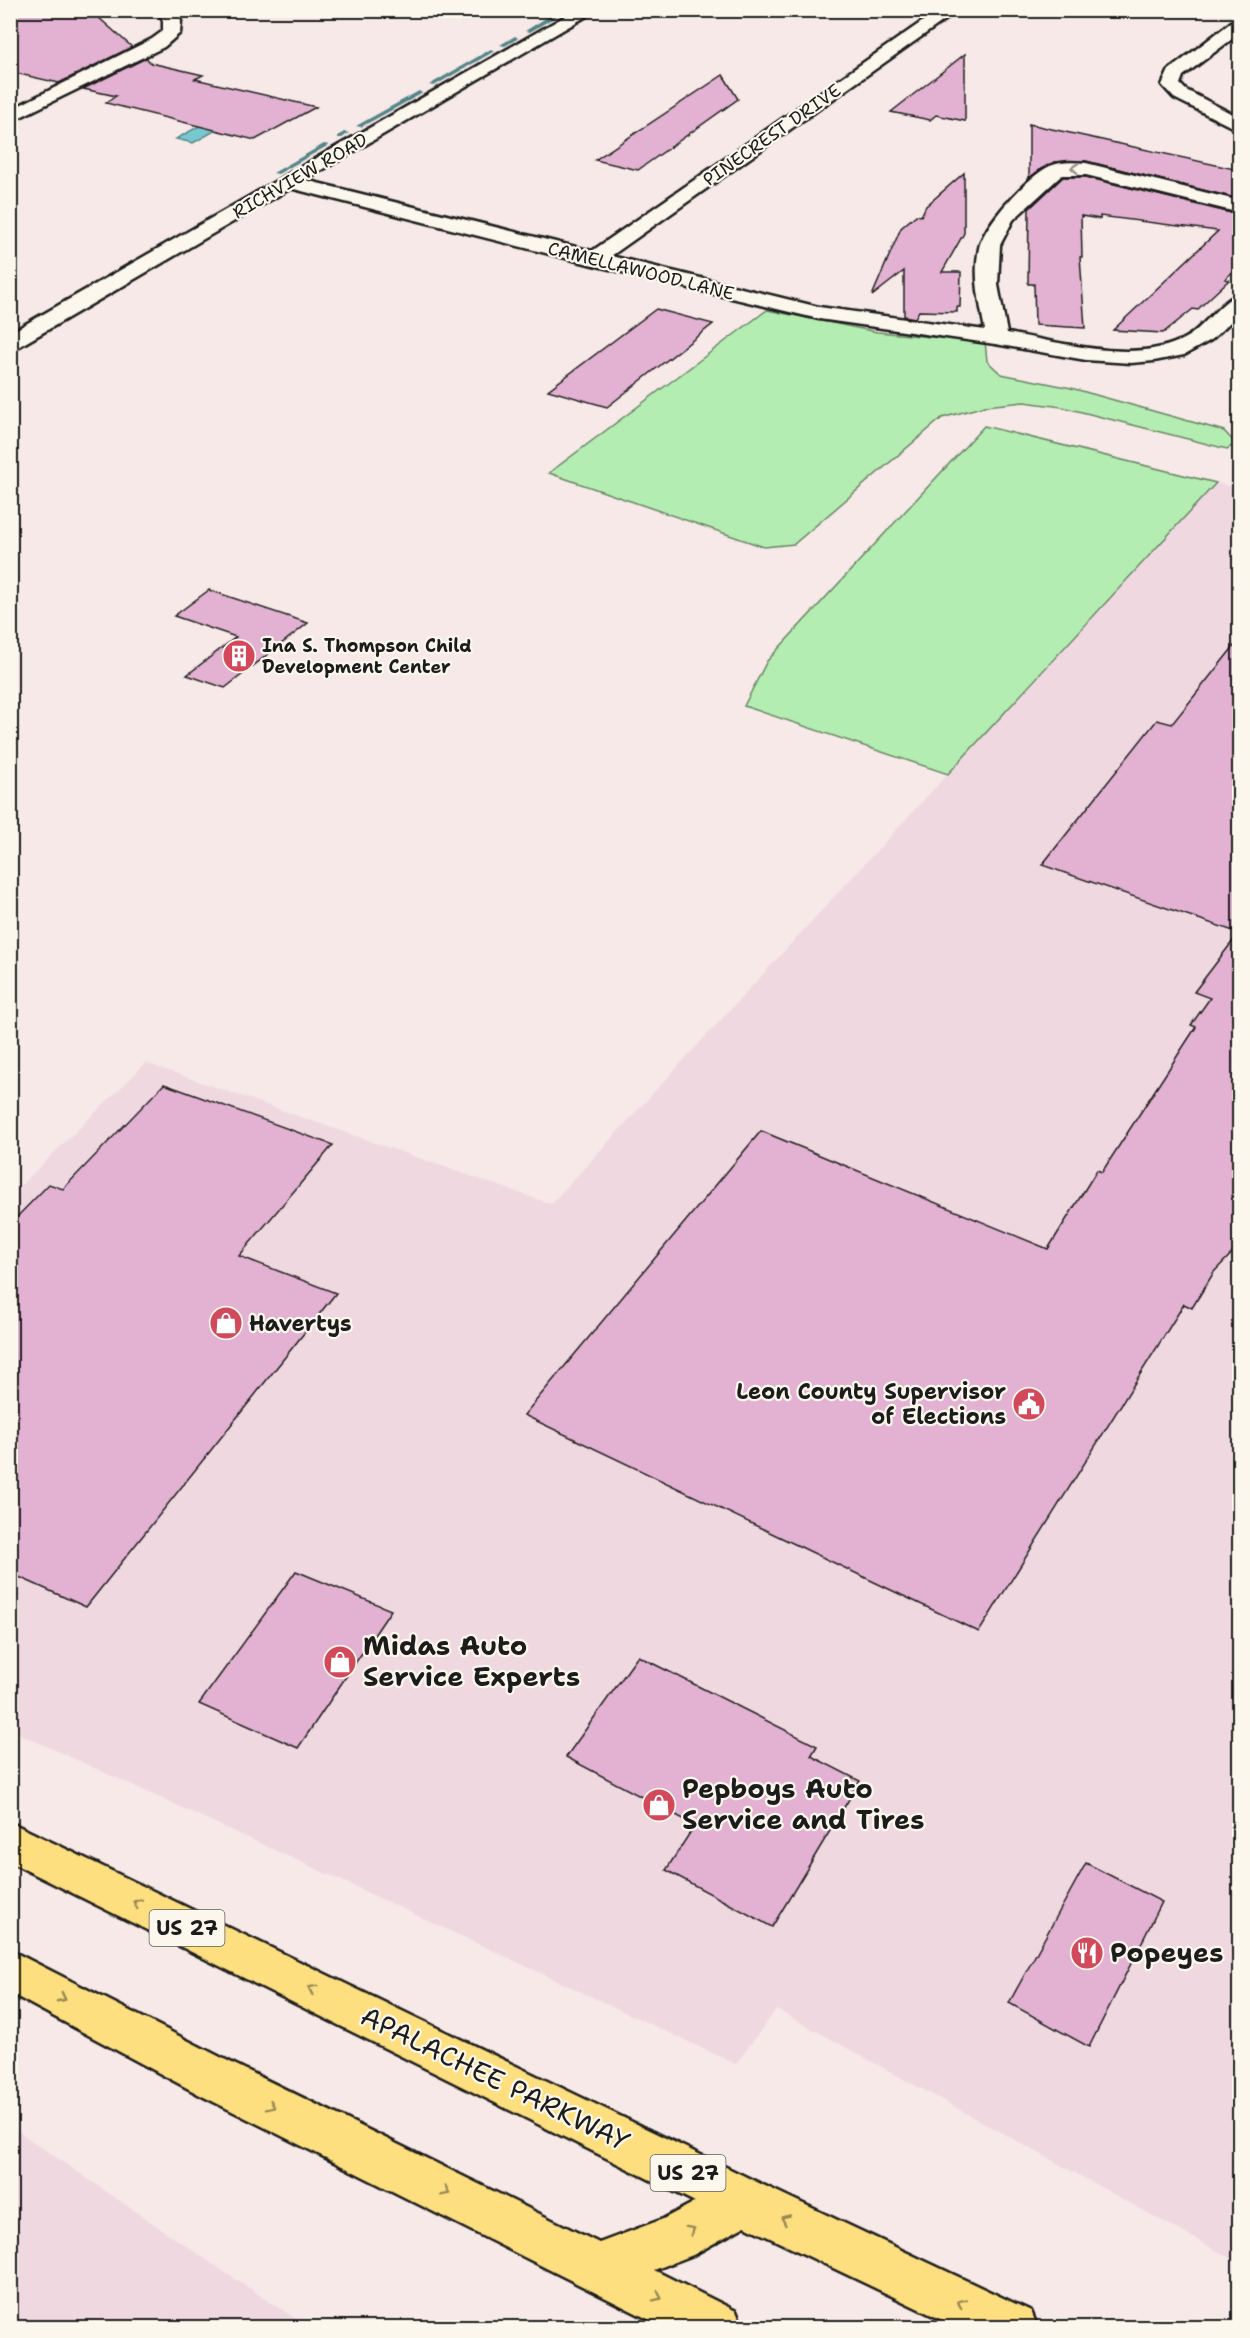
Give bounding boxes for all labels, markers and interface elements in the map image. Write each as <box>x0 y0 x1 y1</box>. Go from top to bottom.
street label: PINECREST DRIVE <box>698 78 846 192</box>
street label: RICHVIEW ROAD <box>228 128 372 224</box>
one-way arrow <box>1070 161 1079 174</box>
street label: CAMELLAWOOD LANE <box>545 236 737 306</box>
place label: Ina S. Thompson Child Development Center <box>262 634 472 679</box>
building icon: Ina S. Thompson Child Development Center <box>221 638 257 674</box>
shop icon: Havertys <box>208 1305 244 1341</box>
place label: Havertys <box>249 1309 352 1338</box>
place label: Leon County Supervisor of Elections <box>736 1377 1006 1431</box>
public building icon: Leon County Supervisor of Elections <box>1011 1386 1047 1422</box>
place label: Midas Auto Service Experts <box>363 1627 580 1695</box>
shop icon: Midas Auto Service Experts <box>322 1644 358 1680</box>
place label: Pepboys Auto Service and Tires <box>682 1770 925 1838</box>
shop icon: Pepboys Auto Service and Tires <box>641 1787 677 1823</box>
one-way arrow <box>132 1898 143 1910</box>
road number: US 27 <box>150 1910 225 1946</box>
place label: Popeyes <box>1110 1934 1224 1971</box>
restaurant icon: Popeyes <box>1069 1935 1105 1971</box>
one-way arrow <box>307 1984 318 1996</box>
one-way arrow <box>56 1991 67 2002</box>
street label: APALACHEE PARKWAY <box>354 1997 636 2160</box>
one-way arrow <box>264 2099 275 2110</box>
road number: US 27 <box>650 2155 726 2191</box>
one-way arrow <box>439 2185 450 2197</box>
one-way arrow <box>780 2215 791 2227</box>
one-way arrow <box>685 2226 695 2237</box>
one-way arrow <box>652 2290 663 2302</box>
one-way arrow <box>957 2298 968 2310</box>

